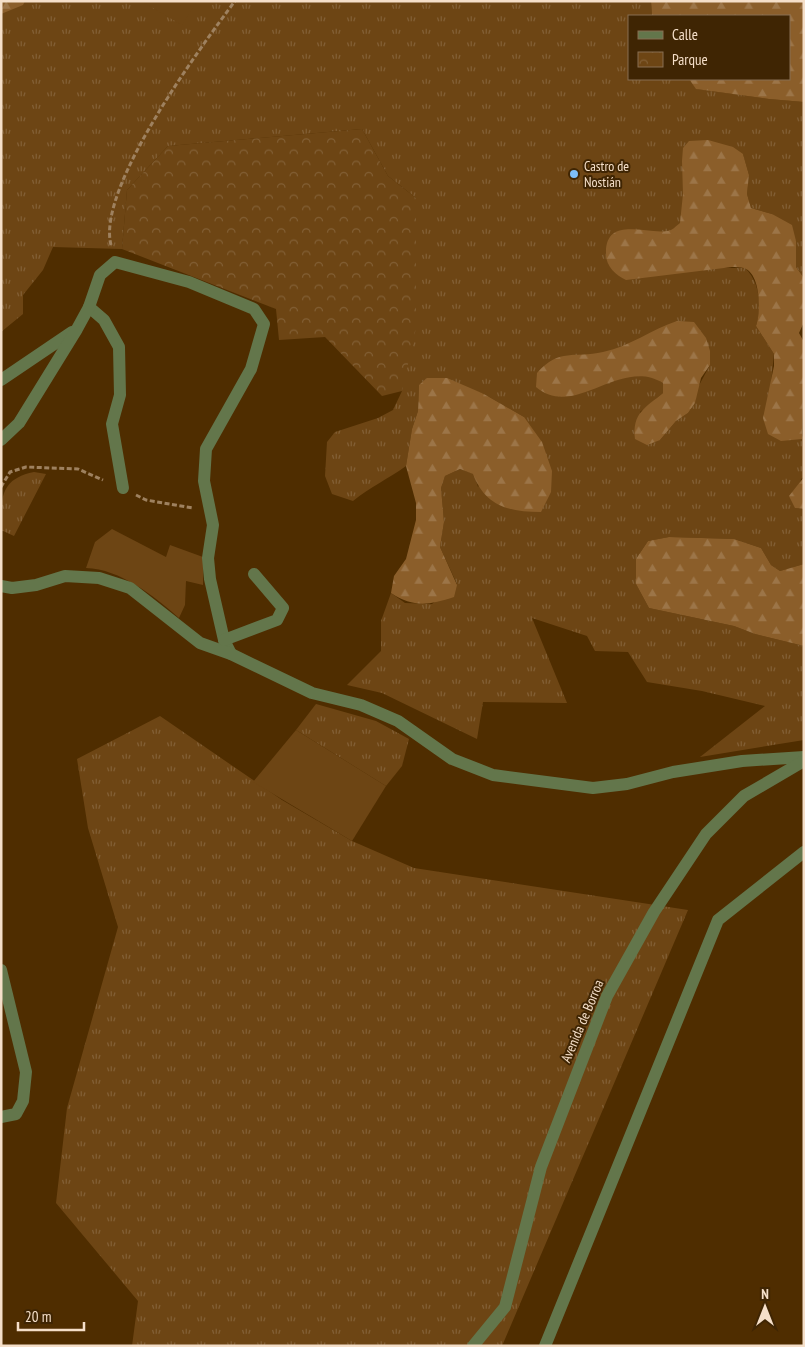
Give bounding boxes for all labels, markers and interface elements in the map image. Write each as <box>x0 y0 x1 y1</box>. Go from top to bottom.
legend <box>628 15 790 80</box>
text: Calle <box>672 25 698 44</box>
text: Parque <box>672 50 708 69</box>
place label: Castro de Nostián <box>584 157 629 191</box>
marker: Castro de Nostián <box>568 168 580 180</box>
street label: Avenida de Borroa <box>557 977 607 1065</box>
north arrow <box>740 1282 790 1332</box>
text: N <box>761 1285 769 1303</box>
scale bar <box>18 1300 84 1332</box>
text: 20 m <box>25 1307 51 1326</box>

